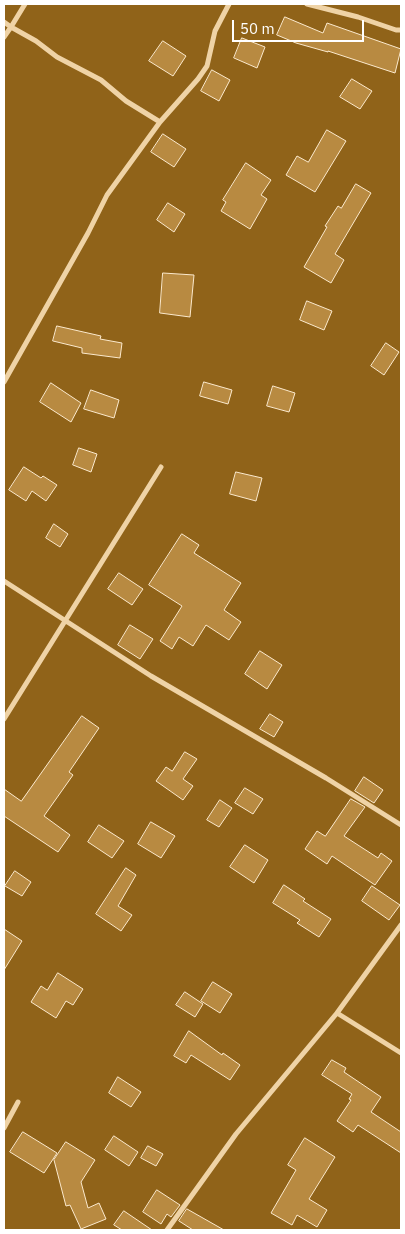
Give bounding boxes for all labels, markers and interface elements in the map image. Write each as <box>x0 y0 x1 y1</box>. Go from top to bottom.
scale bar <box>235 10 368 42</box>
text: 50 m <box>240 19 275 38</box>

